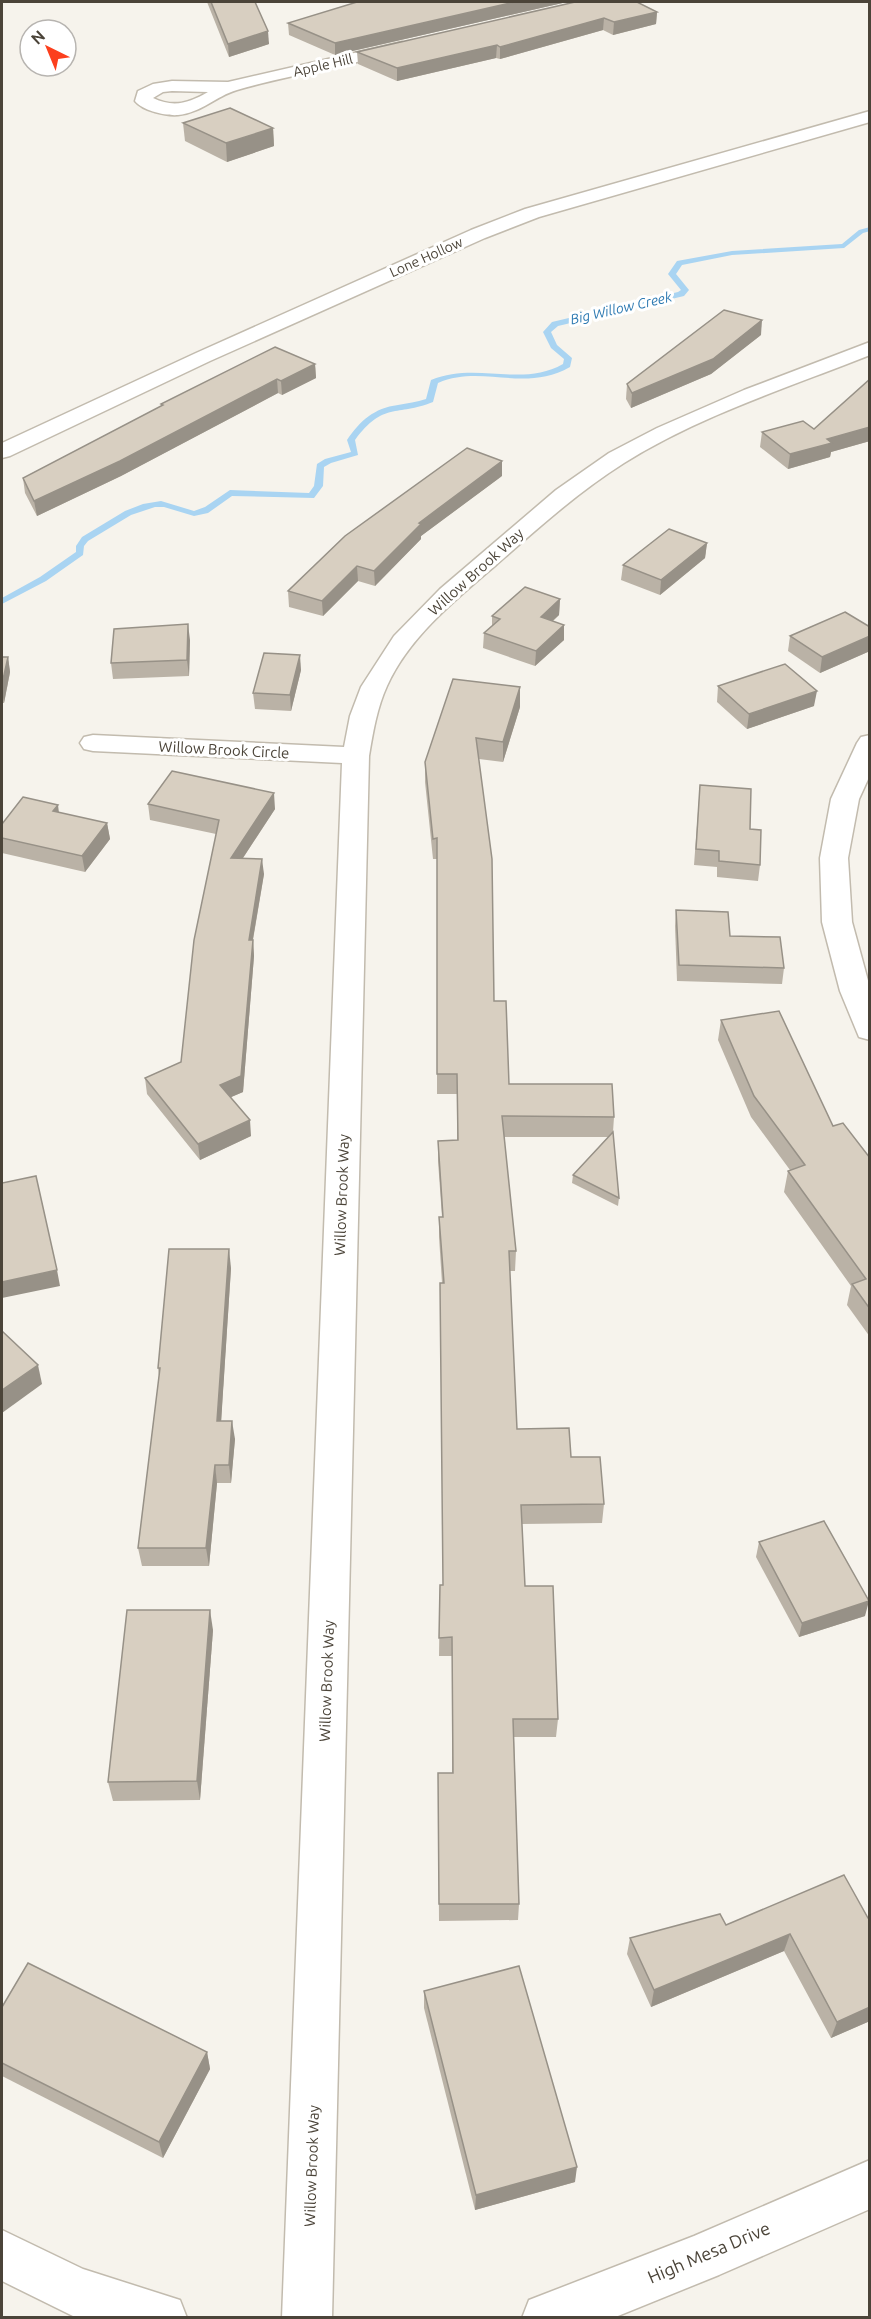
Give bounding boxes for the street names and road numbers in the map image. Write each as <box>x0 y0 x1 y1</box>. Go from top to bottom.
street label: Apple Hill <box>292 50 355 80</box>
street label: Lone Hollow <box>387 234 465 280</box>
street label: Willow Brook Way <box>425 525 527 619</box>
street label: Willow Brook Circle <box>158 738 290 761</box>
street label: Willow Brook Way <box>331 1134 352 1256</box>
street label: Willow Brook Way <box>316 1620 337 1742</box>
street label: Willow Brook Way <box>301 2105 322 2227</box>
street label: High Mesa Drive <box>644 2217 773 2287</box>

